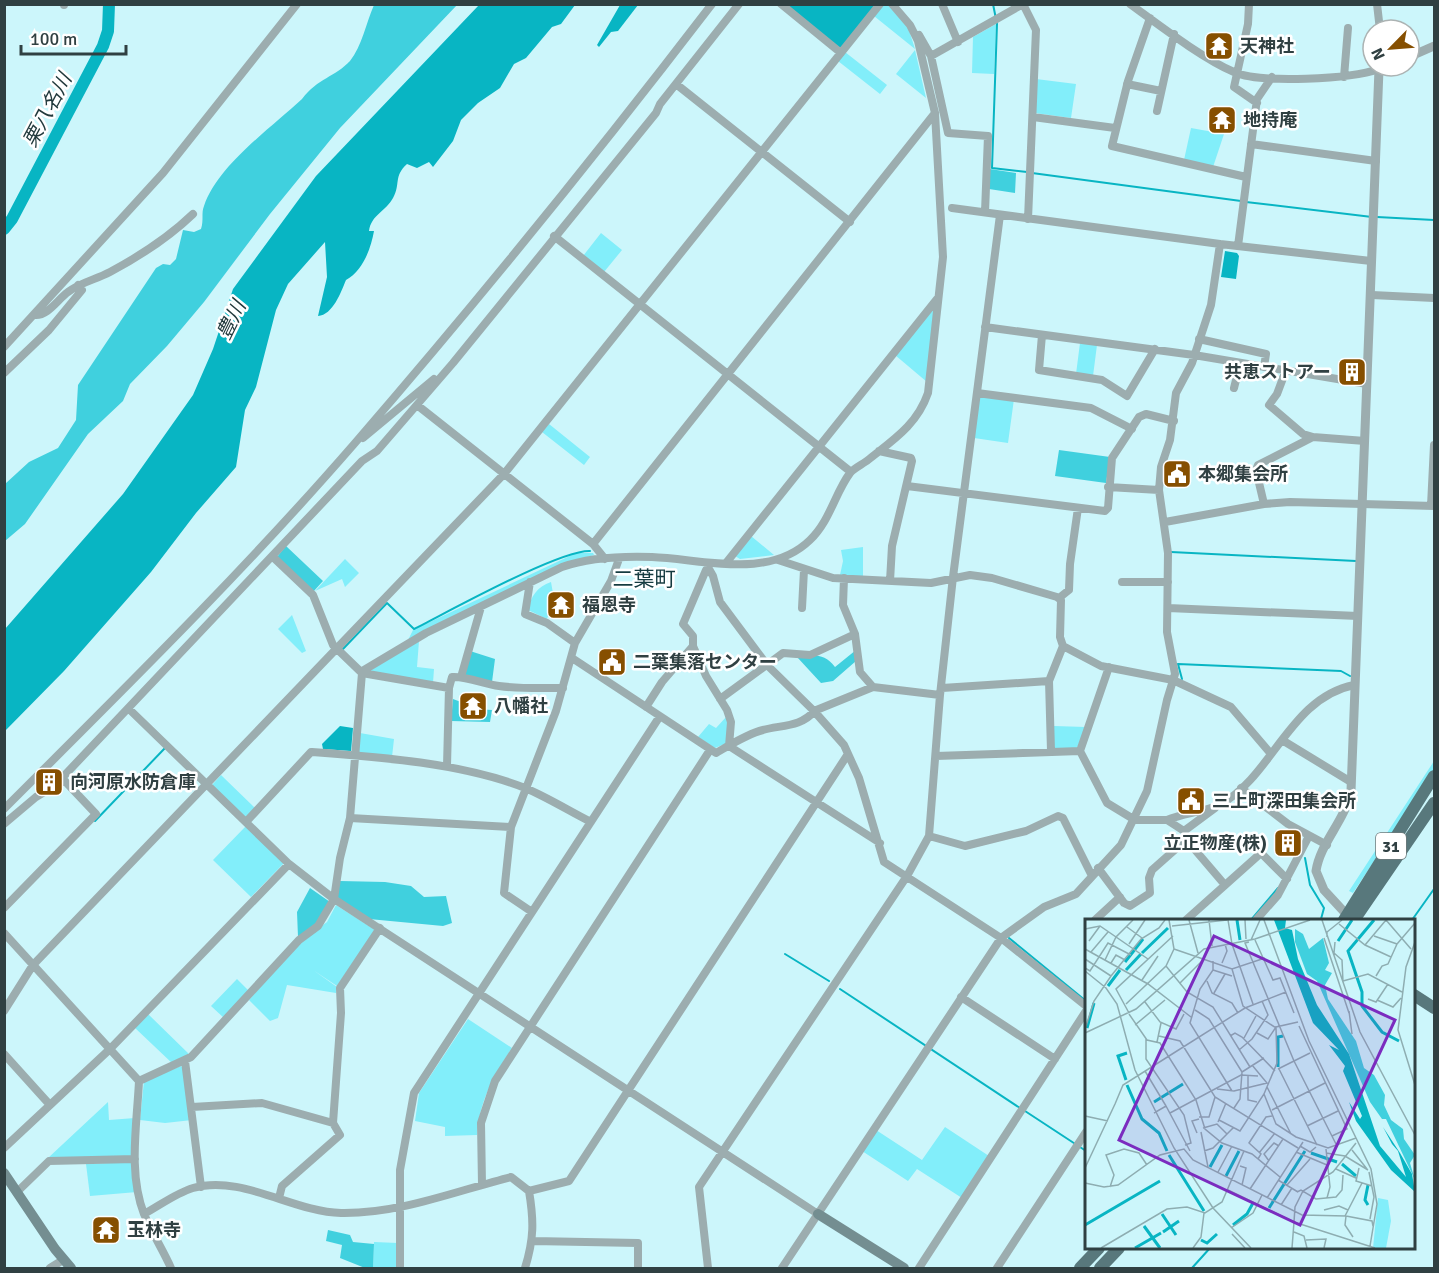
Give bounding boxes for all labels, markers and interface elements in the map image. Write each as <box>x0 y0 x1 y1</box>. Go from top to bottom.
scale bar <box>21 18 126 56</box>
north arrow <box>1361 18 1421 78</box>
text: 100 m <box>30 28 77 50</box>
temple icon: 天神社 <box>1203 30 1235 62</box>
place label: 天神社 <box>1240 35 1294 57</box>
text: N <box>1367 45 1390 63</box>
water label: 栗八名川 <box>18 67 78 151</box>
temple icon: 地持庵 <box>1206 104 1238 136</box>
place label: 地持庵 <box>1243 109 1297 131</box>
water label: 豊川 <box>211 295 252 344</box>
building icon: 共恵ストアー <box>1336 356 1368 388</box>
place label: 共恵ストアー <box>1224 361 1331 383</box>
public building icon: 本郷集会所 <box>1161 458 1193 490</box>
place label: 本郷集会所 <box>1198 463 1288 485</box>
district label: 二葉町 <box>613 566 676 592</box>
temple icon: 福恩寺 <box>545 589 577 621</box>
place label: 福恩寺 <box>582 594 636 616</box>
public building icon: 二葉集落センター <box>596 646 628 678</box>
place label: 二葉集落センター <box>633 651 777 673</box>
temple icon: 八幡社 <box>457 690 489 722</box>
place label: 八幡社 <box>494 695 548 717</box>
building icon: 向河原水防倉庫 <box>33 766 65 798</box>
place label: 向河原水防倉庫 <box>70 771 196 793</box>
public building icon: 三上町深田集会所 <box>1175 785 1207 817</box>
place label: 三上町深田集会所 <box>1212 790 1356 812</box>
building icon: 立正物産(株) <box>1272 827 1304 859</box>
place label: 立正物産(株) <box>1164 832 1267 854</box>
road number: 31 <box>1376 833 1406 859</box>
inset map <box>1085 919 1415 1249</box>
temple icon: 玉林寺 <box>90 1214 122 1246</box>
place label: 玉林寺 <box>127 1219 181 1241</box>

